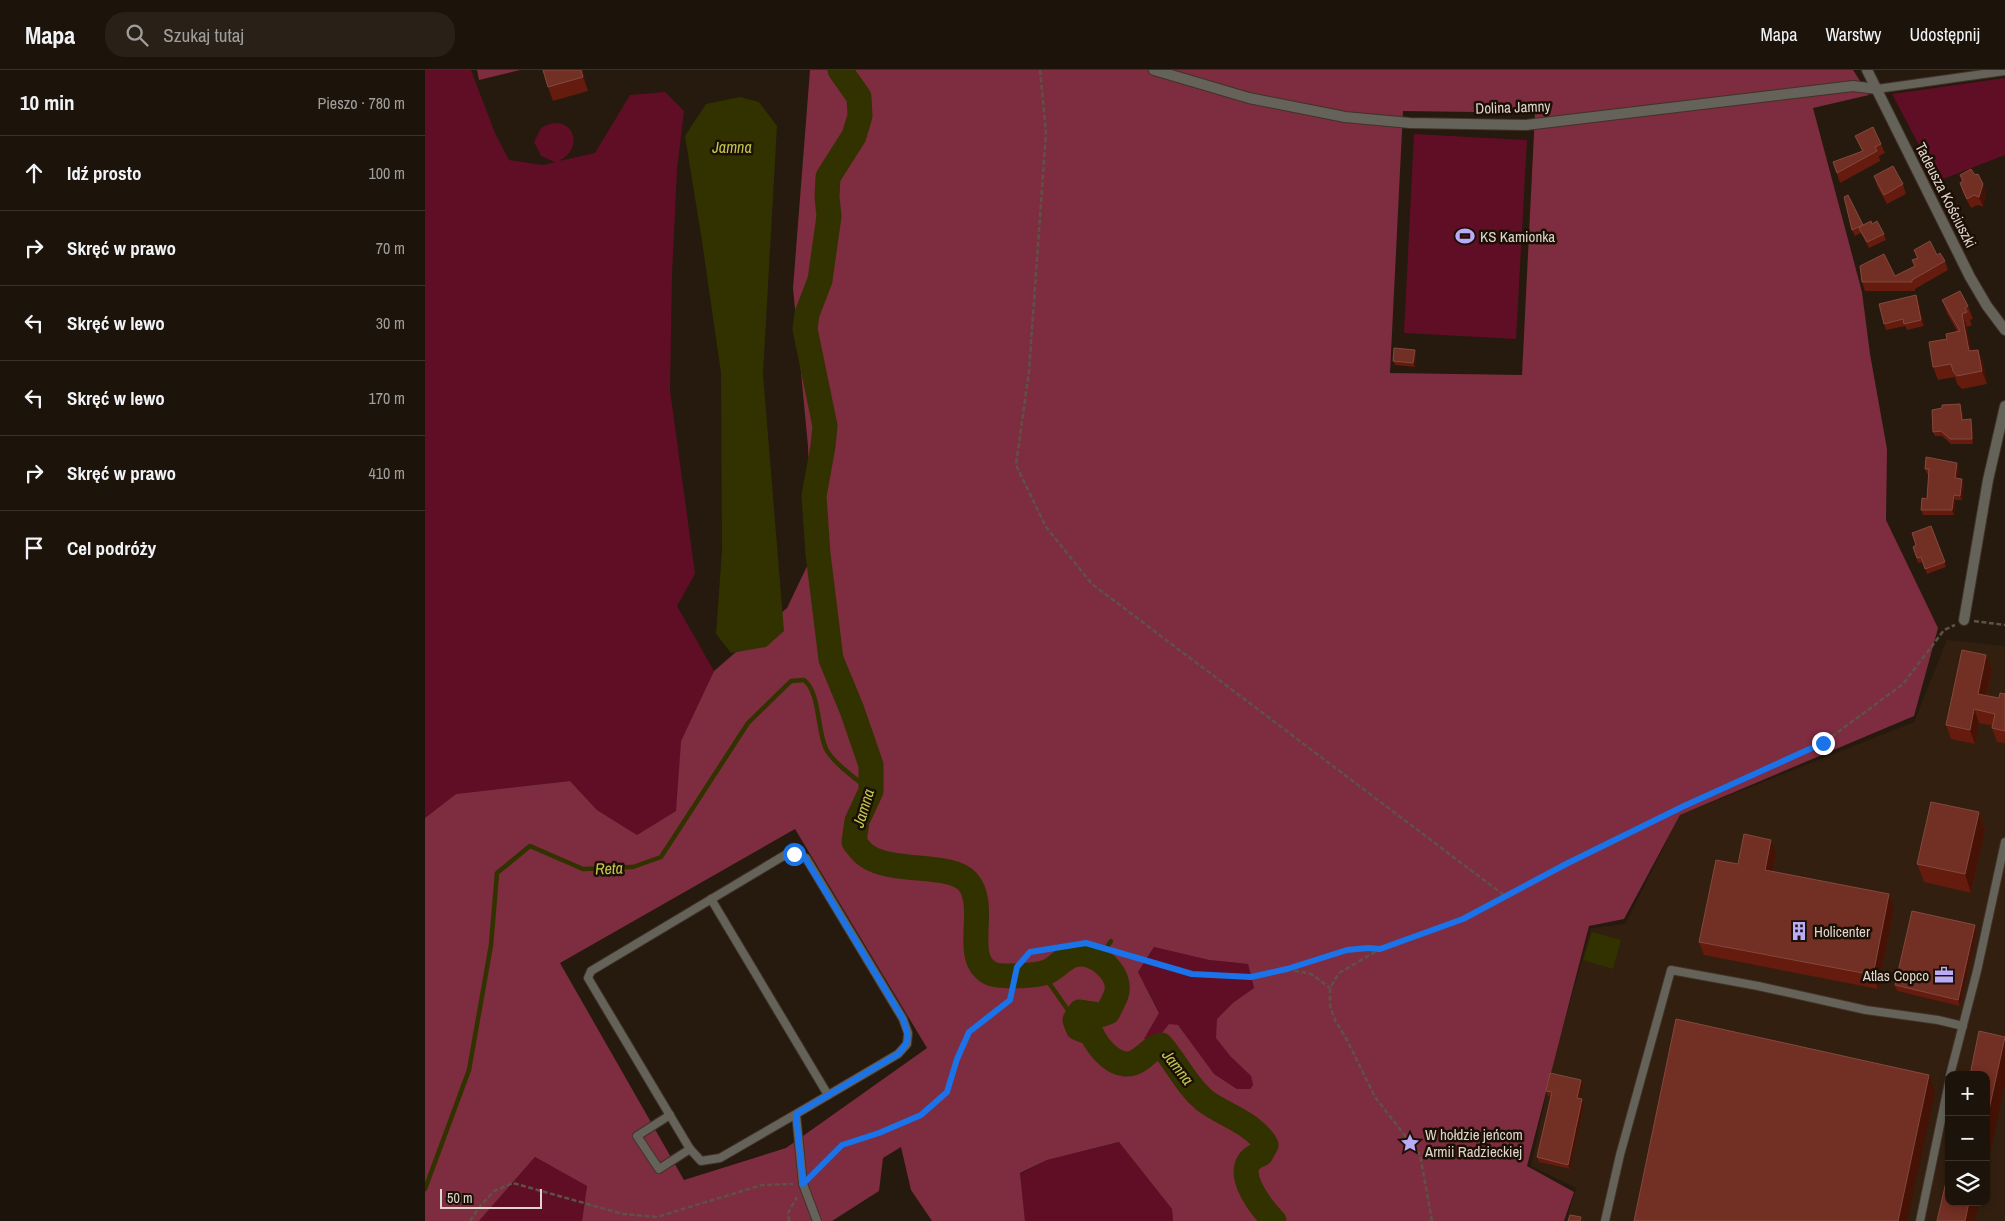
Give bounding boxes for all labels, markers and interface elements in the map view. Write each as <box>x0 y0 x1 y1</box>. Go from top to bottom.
search box <box>105 12 455 57</box>
text: Mapa <box>25 19 75 51</box>
icon: search <box>123 21 151 49</box>
text: Szukaj tutaj <box>163 22 244 48</box>
text: Mapa <box>1760 22 1797 47</box>
text: Warstwy <box>1825 22 1881 47</box>
text: Udostępnij <box>1909 22 1980 47</box>
text: 10 min <box>20 88 75 117</box>
text: Pieszo · 780 m <box>317 92 405 114</box>
street label: Dolina Jamny <box>1475 95 1552 119</box>
water label: Jamna <box>711 136 752 158</box>
street label: Tadeusza Kościuszki <box>1910 139 1982 251</box>
icon: ahead <box>20 159 48 187</box>
text: Idź prosto <box>67 160 141 186</box>
text: 100 m <box>369 162 405 184</box>
sports icon: KS Kamionka <box>1454 225 1476 247</box>
place label: KS Kamionka <box>1480 226 1555 247</box>
icon: right <box>20 234 48 262</box>
text: Skręć w prawo <box>67 235 176 261</box>
text: 70 m <box>376 237 405 259</box>
icon: left <box>20 309 48 337</box>
text: Skręć w lewo <box>67 310 165 336</box>
text: 30 m <box>376 312 405 334</box>
icon: left <box>20 384 48 412</box>
text: Skręć w lewo <box>67 385 165 411</box>
text: 170 m <box>369 387 405 409</box>
icon: right <box>20 459 48 487</box>
text: Skręć w prawo <box>67 460 176 486</box>
text: 410 m <box>369 462 405 484</box>
icon: arrive <box>20 534 48 562</box>
text: Cel podróży <box>67 535 156 561</box>
route end <box>1812 732 1835 755</box>
water label: Jamna <box>846 786 879 831</box>
route start <box>783 843 806 866</box>
water label: Reta <box>595 857 623 879</box>
building icon: Holicenter <box>1788 920 1810 942</box>
place label: Holicenter <box>1814 921 1870 942</box>
office icon: Atlas Copco <box>1933 964 1955 986</box>
place label: Atlas Copco <box>1862 965 1929 986</box>
water label: Jamna <box>1157 1044 1199 1089</box>
map controls <box>1945 1071 1990 1206</box>
button: + <box>1945 1071 1990 1116</box>
button: − <box>1945 1116 1990 1161</box>
place label: W hołdzie jeńcom Armii Radzieckiej <box>1424 1124 1523 1162</box>
place icon: W hołdzie jeńcom Armii Radzieckiej <box>1399 1132 1421 1154</box>
button: layers <box>1945 1161 1990 1206</box>
scale bar <box>440 1186 543 1209</box>
text: 50 m <box>447 1189 473 1207</box>

